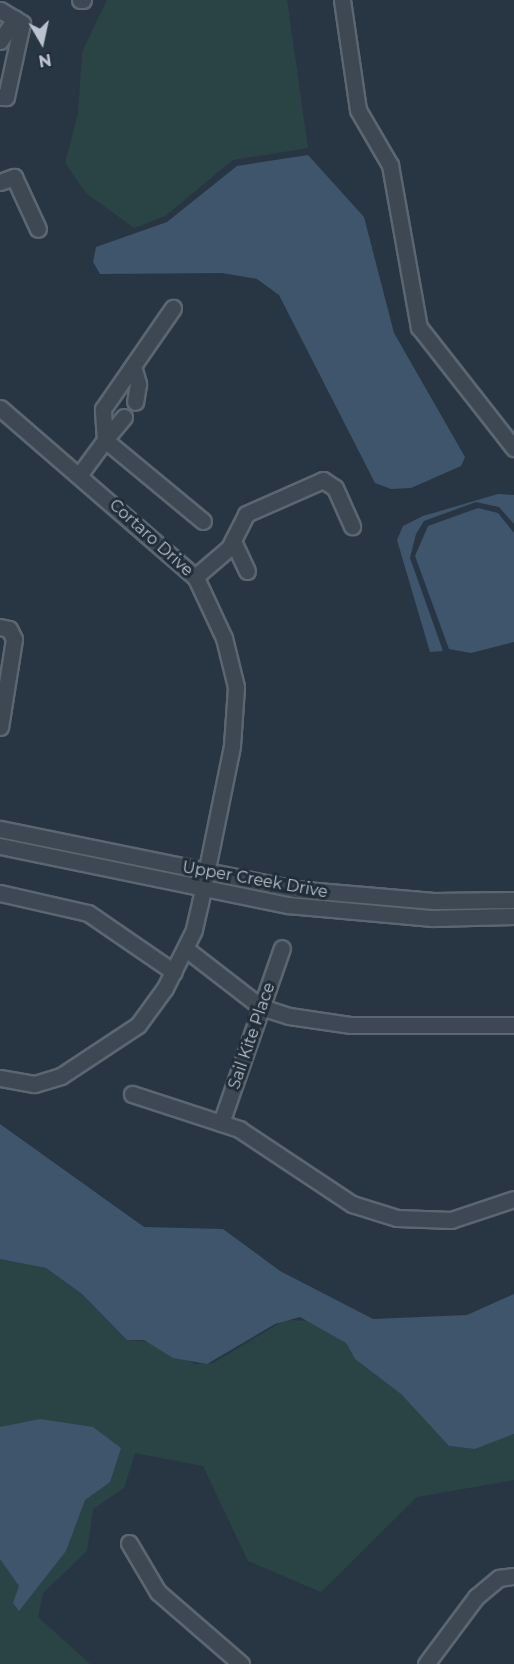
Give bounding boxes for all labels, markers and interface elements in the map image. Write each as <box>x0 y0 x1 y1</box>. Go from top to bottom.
north arrow <box>12 12 72 72</box>
text: N <box>37 50 53 71</box>
street label: Cortaro Drive <box>105 496 197 580</box>
street label: Upper Creek Drive <box>181 858 329 902</box>
street label: Sail Kite Place <box>225 980 279 1092</box>

